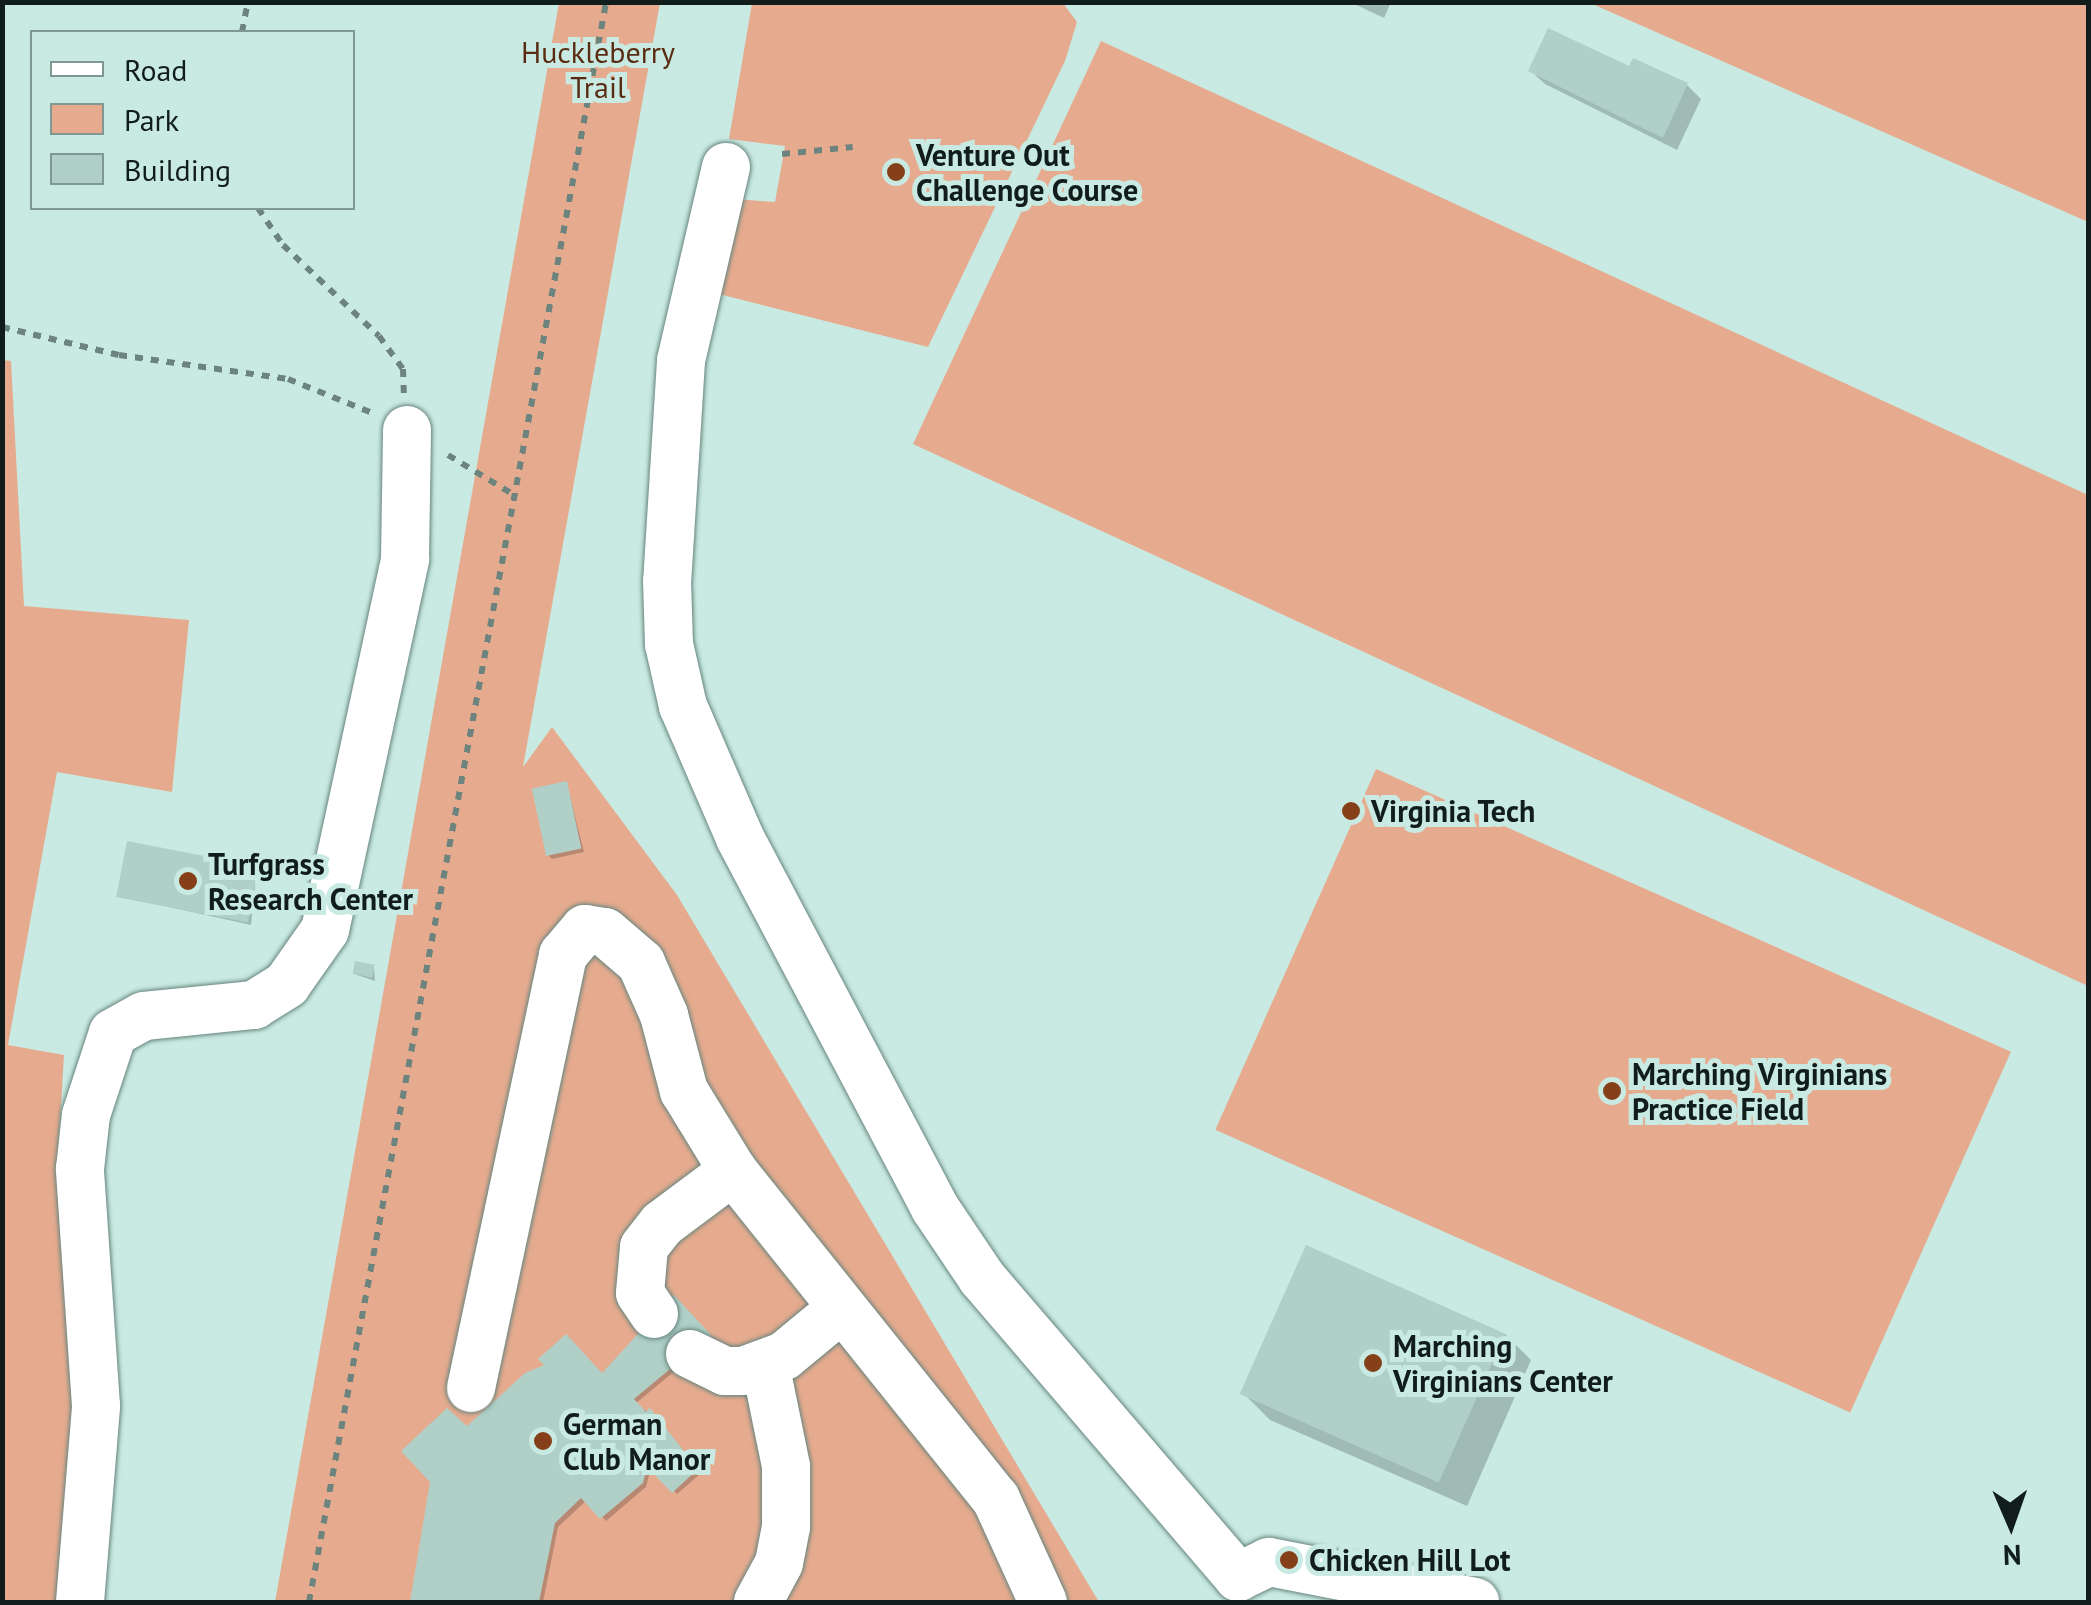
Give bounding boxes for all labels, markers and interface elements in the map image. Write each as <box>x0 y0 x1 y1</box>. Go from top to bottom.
legend <box>30 30 355 210</box>
park label: Huckleberry Trail <box>521 34 675 104</box>
text: Road <box>124 50 188 89</box>
text: Park <box>124 100 179 139</box>
place label: Venture Out Challenge Course <box>916 137 1139 208</box>
text: Building <box>124 150 231 189</box>
marker: Venture Out Challenge Course <box>885 161 907 183</box>
place label: Virginia Tech <box>1371 793 1536 829</box>
marker: Virginia Tech <box>1340 800 1362 822</box>
place label: Turfgrass Research Center <box>208 846 413 916</box>
marker: Turfgrass Research Center <box>177 870 199 892</box>
place label: Marching Virginians Practice Field <box>1632 1056 1888 1126</box>
marker: Marching Virginians Practice Field <box>1601 1080 1623 1102</box>
place label: Marching Virginians Center <box>1393 1328 1613 1398</box>
marker: Marching Virginians Center <box>1362 1352 1384 1374</box>
place label: German Club Manor <box>563 1406 710 1476</box>
marker: German Club Manor <box>532 1430 554 1452</box>
north arrow <box>1961 1475 2061 1575</box>
text: N <box>2002 1537 2022 1574</box>
place label: Chicken Hill Lot <box>1309 1542 1511 1578</box>
marker: Chicken Hill Lot <box>1278 1549 1300 1571</box>

